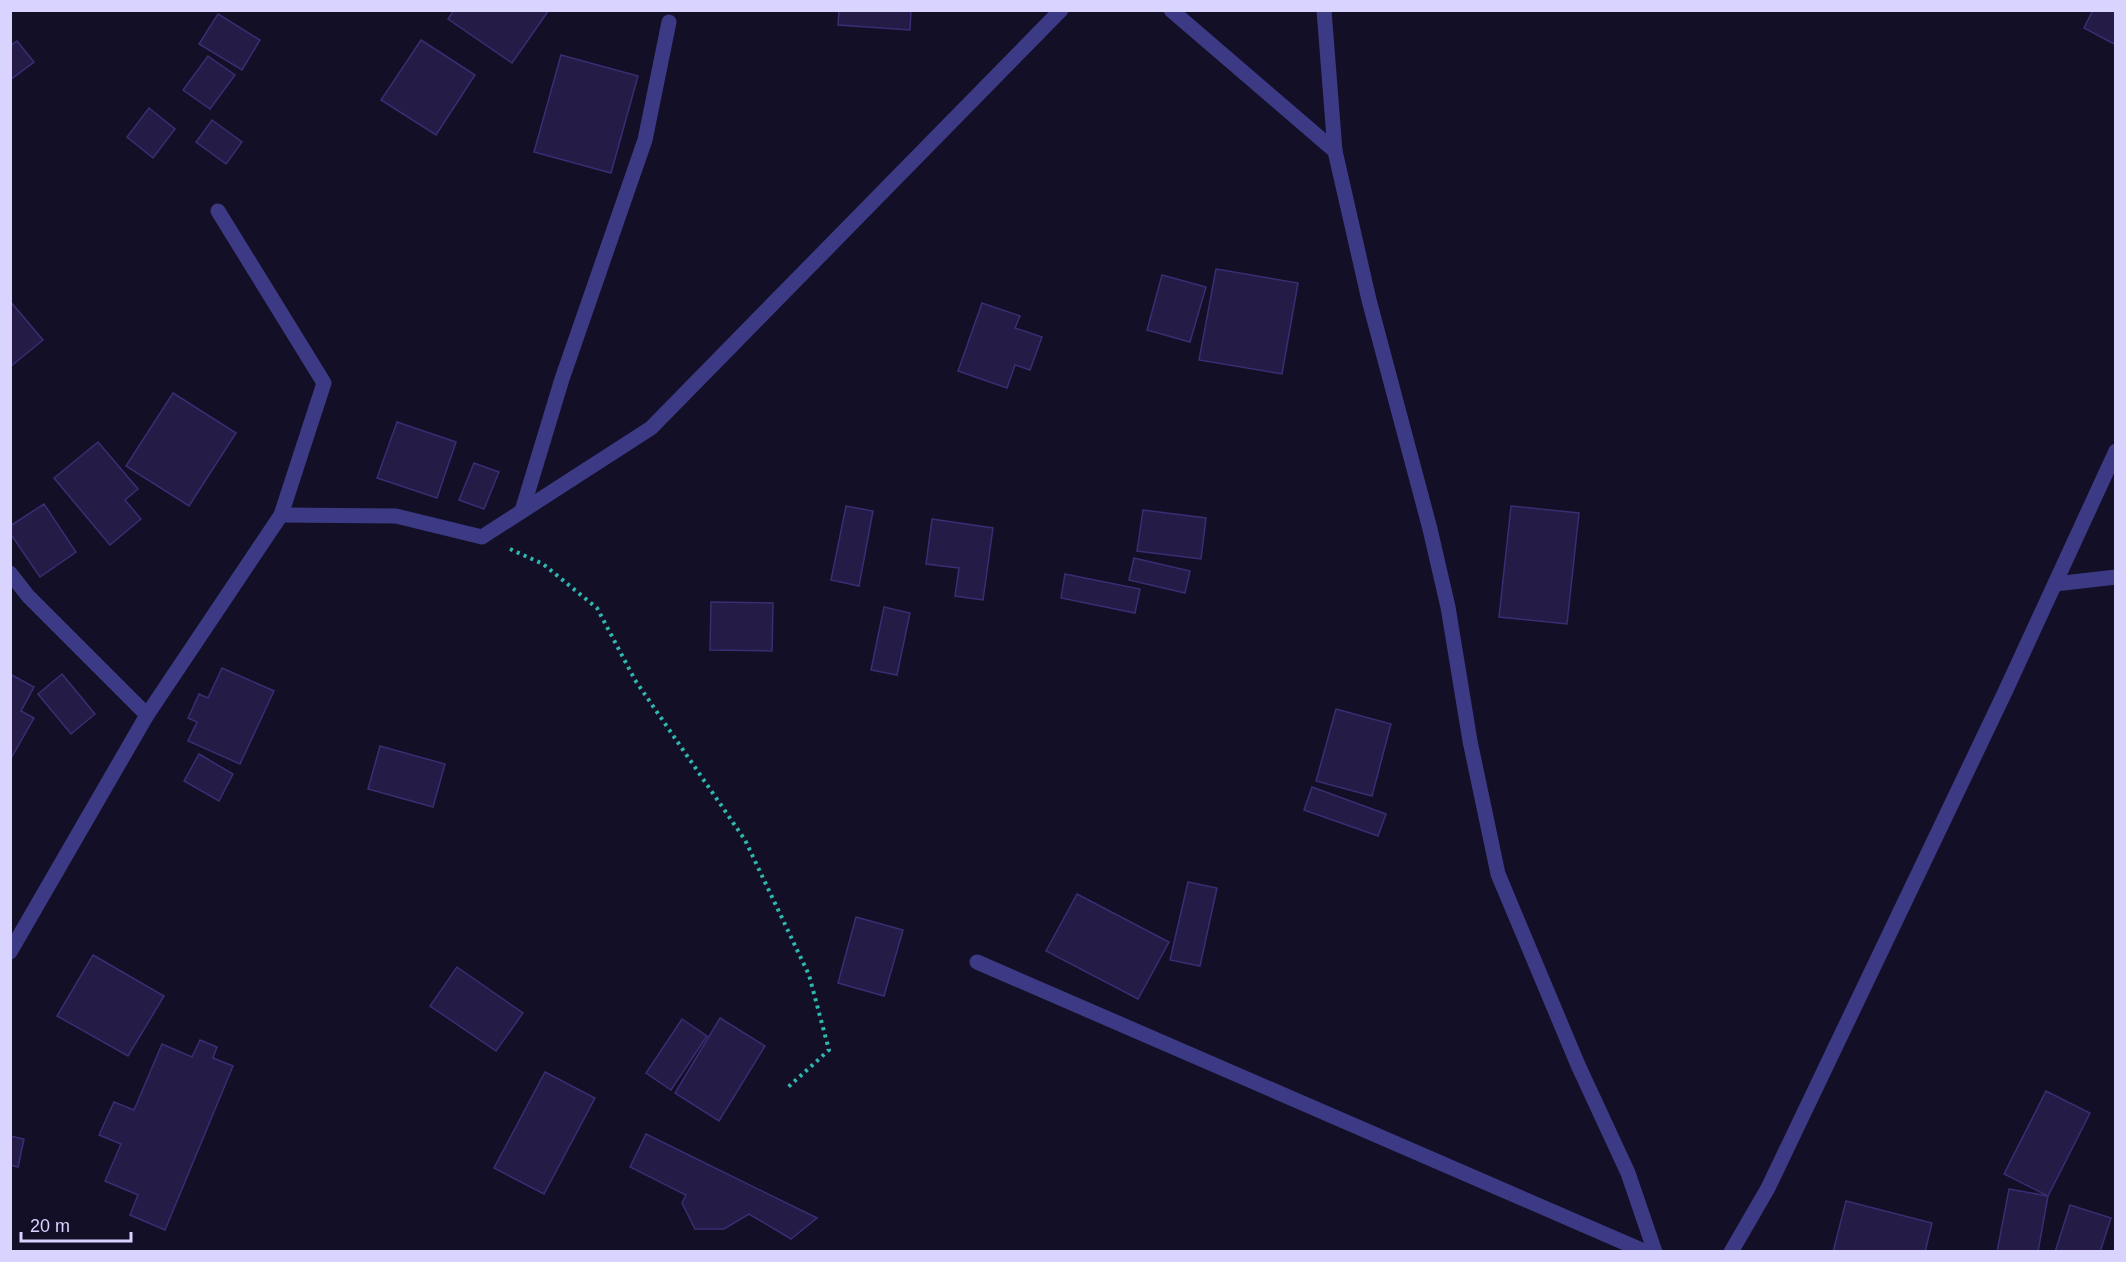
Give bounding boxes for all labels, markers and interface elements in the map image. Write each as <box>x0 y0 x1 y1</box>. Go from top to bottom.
scale bar <box>21 1205 130 1243</box>
text: 20 m <box>30 1216 70 1236</box>

